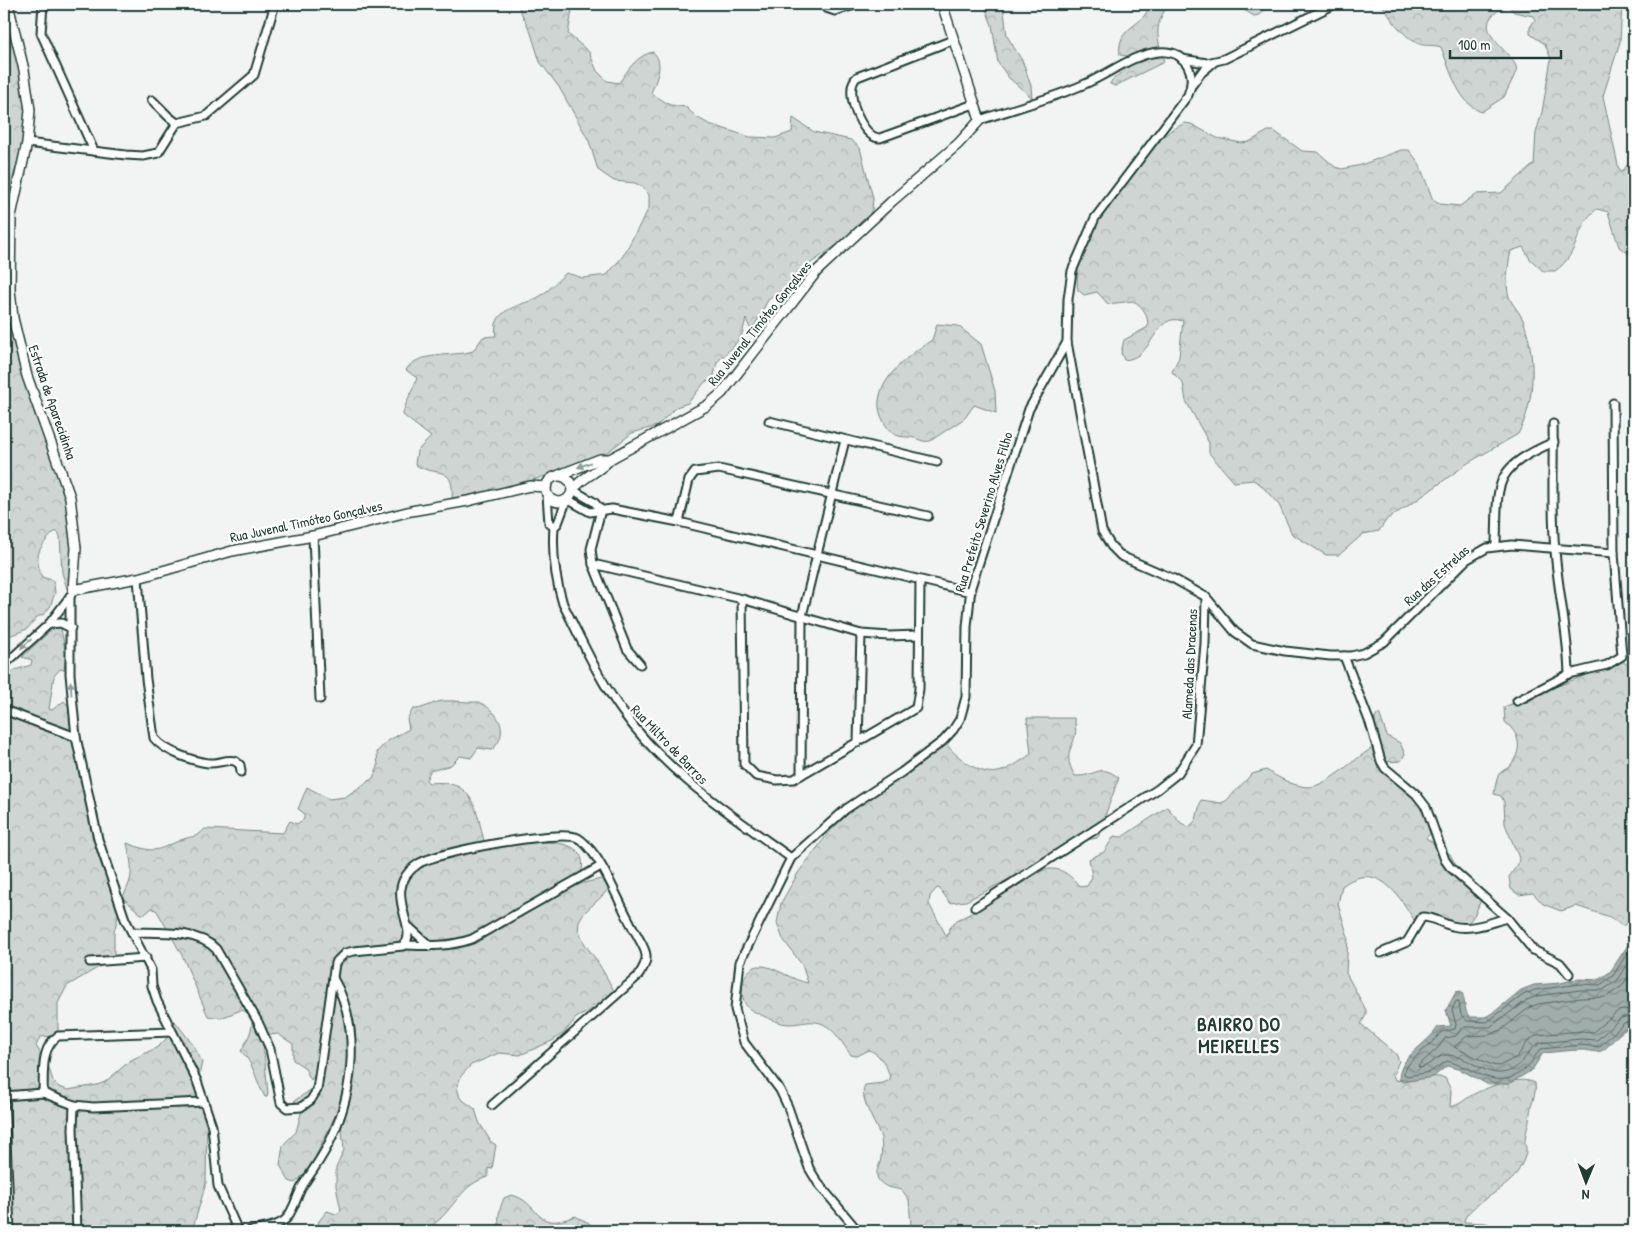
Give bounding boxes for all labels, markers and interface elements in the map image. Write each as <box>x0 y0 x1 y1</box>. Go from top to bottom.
scale bar <box>1450 28 1562 60</box>
text: 100 m <box>1458 34 1491 55</box>
street label: Rua Juvenal Timóteo Gonçalves <box>703 257 815 389</box>
street label: Estrada de Aparecidinha <box>24 342 82 463</box>
street label: Rua Prefeito Severino Alves Filho <box>950 429 1017 594</box>
one-way arrow <box>577 462 591 470</box>
street label: Rua Juvenal Timóteo Gonçalves <box>228 496 384 546</box>
street label: Rua das Estrelas <box>1399 540 1473 610</box>
street label: Alameda das Dracenas <box>1177 608 1201 720</box>
one-way arrow <box>20 639 33 650</box>
one-way arrow <box>67 680 75 696</box>
street label: Rua Miltro de Barros <box>627 700 713 788</box>
district label: BAIRRO DO MEIRELLES <box>1197 1011 1281 1059</box>
north arrow <box>1560 1158 1610 1208</box>
text: N <box>1581 1186 1590 1205</box>

